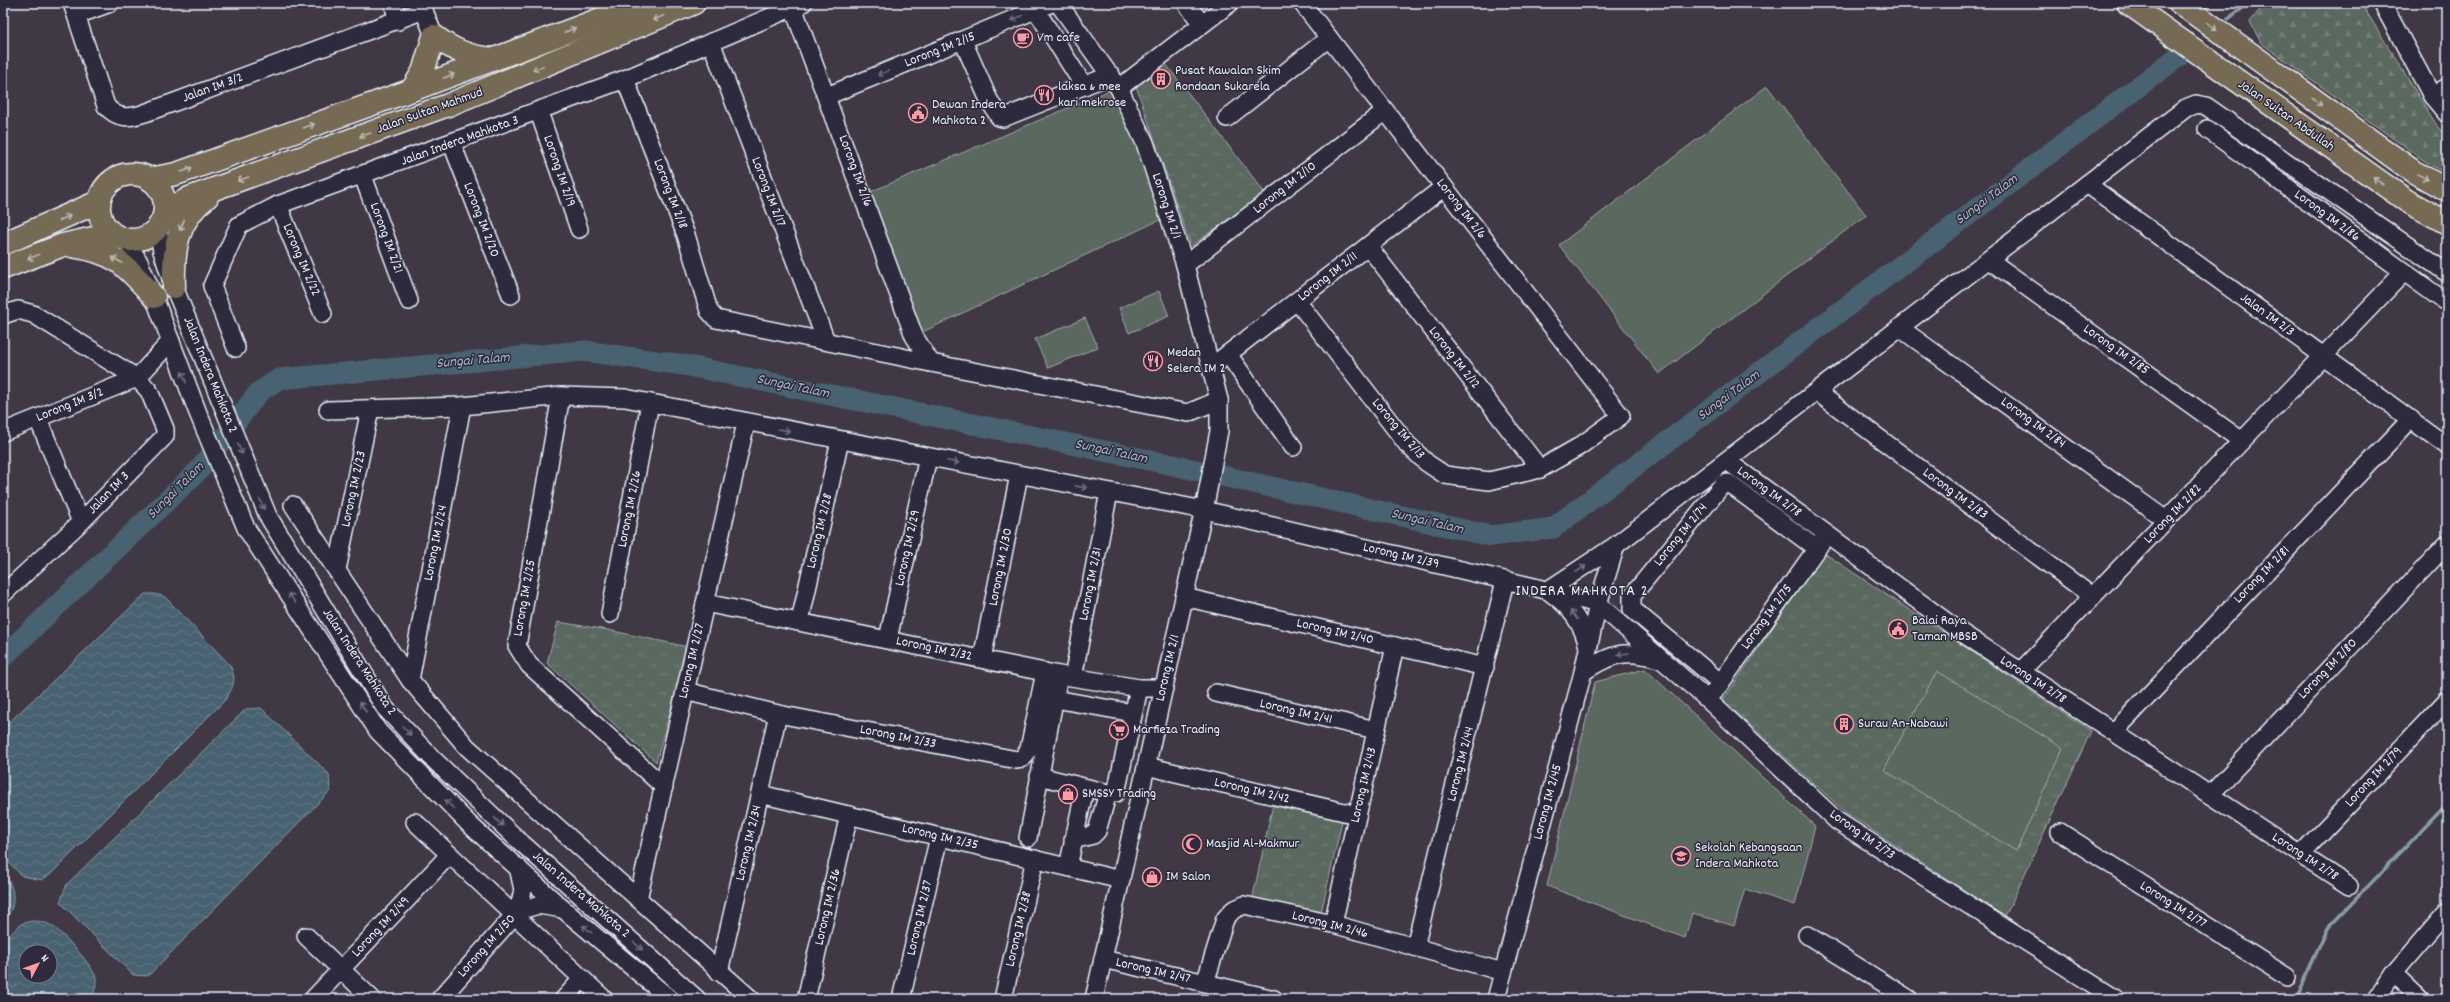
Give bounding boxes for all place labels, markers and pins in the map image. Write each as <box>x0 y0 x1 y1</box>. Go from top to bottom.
cafe icon: Vm cafe <box>1012 27 1034 49</box>
place label: Vm cafe <box>1037 28 1080 48</box>
place label: Pusat Kawalan Skim Rondaan Sukarela <box>1175 61 1281 97</box>
building icon: Pusat Kawalan Skim Rondaan Sukarela <box>1150 68 1172 90</box>
place label: laksa & mee kari mekrose <box>1058 77 1126 113</box>
restaurant icon: laksa & mee kari mekrose <box>1033 84 1055 106</box>
place label: Dewan Indera Mahkota 2 <box>932 95 1006 131</box>
public building icon: Dewan Indera Mahkota 2 <box>907 102 929 124</box>
place label: Medan Selera IM 2 <box>1167 343 1226 379</box>
restaurant icon: Medan Selera IM 2 <box>1142 350 1164 372</box>
place label: Balai Raya Taman MBSB <box>1912 611 1978 647</box>
public building icon: Balai Raya Taman MBSB <box>1887 618 1909 640</box>
building icon: Surau An-Nabawi <box>1833 713 1855 735</box>
place label: Surau An-Nabawi <box>1858 714 1948 734</box>
supermarket icon: Marfieza Trading <box>1108 719 1130 741</box>
place label: Marfieza Trading <box>1133 720 1220 740</box>
shop icon: SMSSY Trading <box>1057 783 1079 805</box>
place label: SMSSY Trading <box>1082 784 1156 804</box>
mosque icon: Masjid Al-Makmur <box>1181 833 1203 855</box>
place label: Masjid Al-Makmur <box>1206 834 1301 854</box>
place label: Sekolah Kebangsaan Indera Mahkota <box>1695 838 1802 874</box>
school or university icon: Sekolah Kebangsaan Indera Mahkota <box>1670 845 1692 867</box>
shop icon: IM Salon <box>1141 866 1163 888</box>
place label: IM Salon <box>1166 867 1211 887</box>

